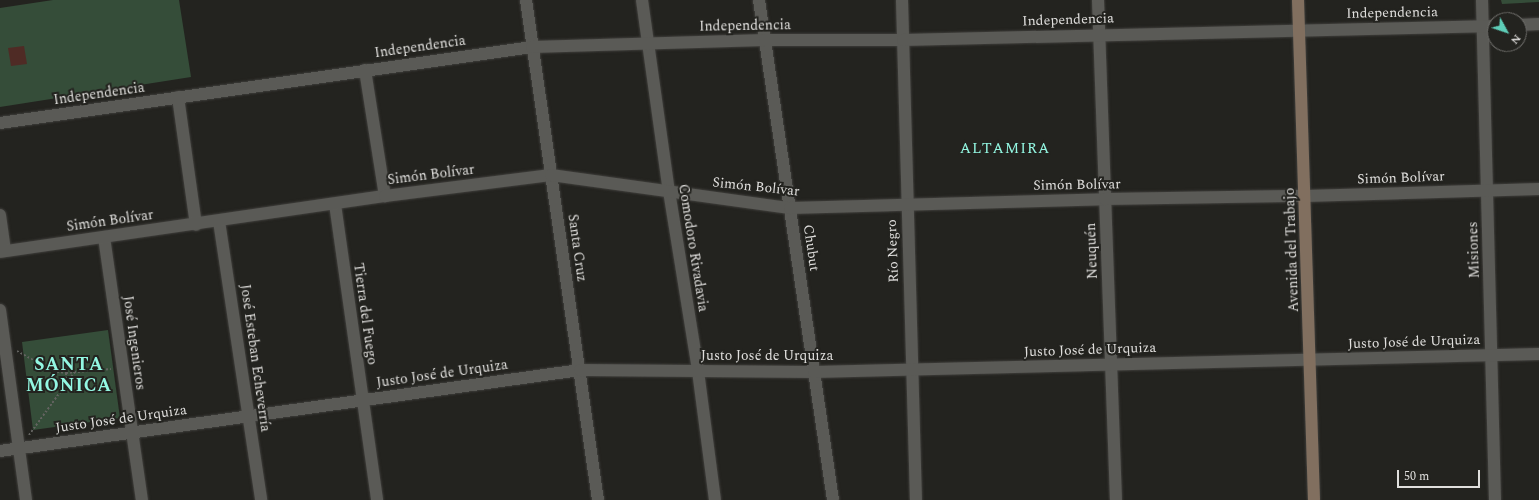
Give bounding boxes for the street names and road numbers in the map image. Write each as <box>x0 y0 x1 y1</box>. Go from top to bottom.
street label: Independencia <box>1346 4 1438 22</box>
street label: Independencia <box>1022 10 1114 30</box>
street label: Independencia <box>699 17 791 35</box>
street label: Independencia <box>373 32 467 62</box>
street label: Independencia <box>52 79 146 109</box>
street label: Simón Bolívar <box>387 161 475 189</box>
street label: Simón Bolívar <box>1357 168 1445 188</box>
street label: Simón Bolívar <box>712 174 800 200</box>
street label: Simón Bolívar <box>1033 176 1121 194</box>
street label: Comodoro Rivadavia <box>675 183 711 313</box>
street label: Avenida del Trabajo <box>1281 188 1303 312</box>
street label: Simón Bolívar <box>65 207 155 235</box>
street label: Santa Cruz <box>564 213 590 283</box>
street label: Río Negro <box>884 219 902 283</box>
street label: Misiones <box>1465 221 1483 279</box>
street label: Neuquén <box>1083 223 1101 279</box>
street label: Chubut <box>799 224 823 272</box>
street label: Tierra del Fuego <box>350 262 380 366</box>
street label: José Esteban Echeverría <box>236 283 274 433</box>
street label: José Ingenieros <box>119 295 149 391</box>
street label: Justo José de Urquiza <box>1347 331 1481 353</box>
street label: Justo José de Urquiza <box>1023 339 1157 361</box>
street label: Justo José de Urquiza <box>701 348 833 364</box>
street label: Justo José de Urquiza <box>375 356 509 392</box>
street label: Justo José de Urquiza <box>54 401 188 437</box>

